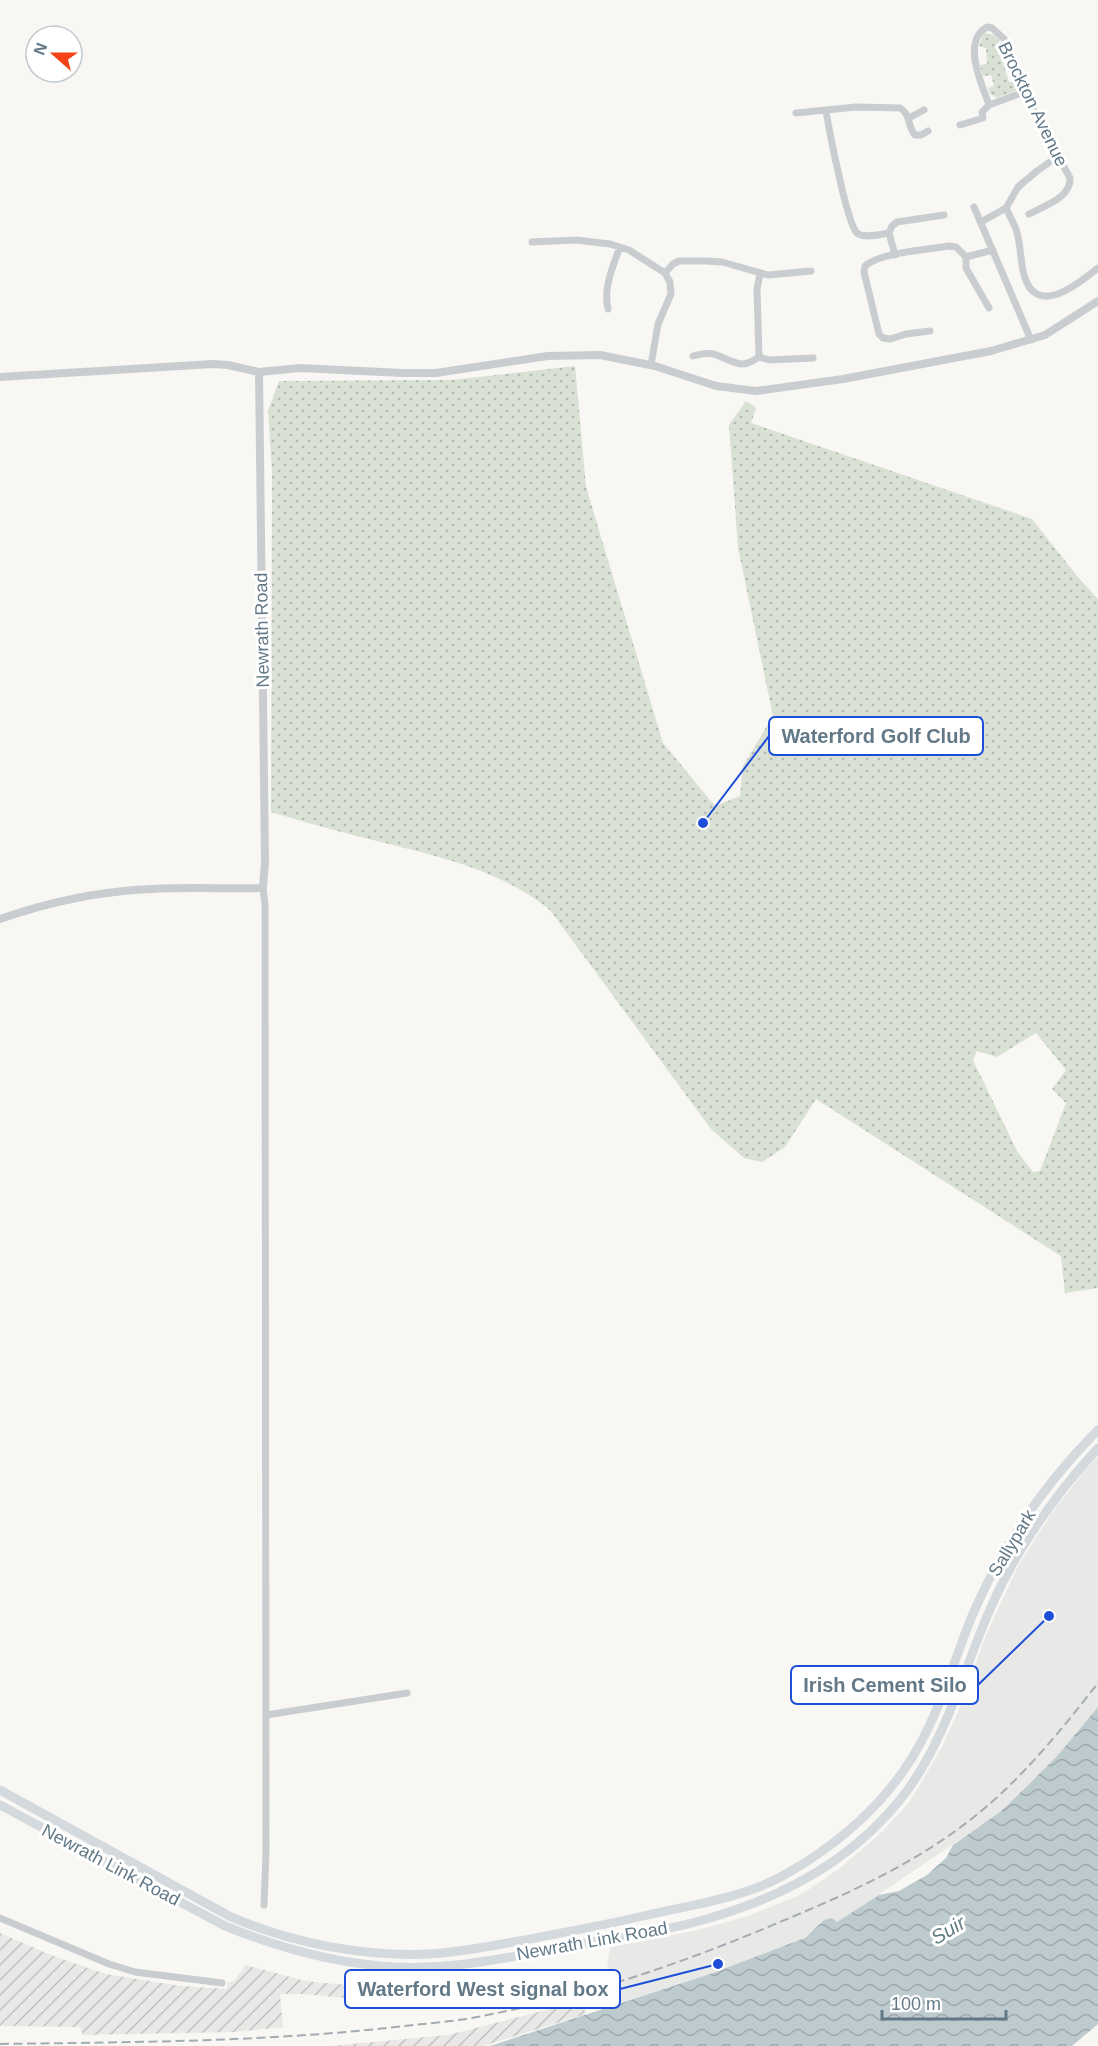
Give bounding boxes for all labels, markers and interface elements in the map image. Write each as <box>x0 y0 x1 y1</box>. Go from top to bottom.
north arrow <box>24 24 84 84</box>
street label: Brockton Avenue <box>994 39 1072 169</box>
text: N <box>30 40 50 57</box>
street label: Newrath Road <box>251 572 273 688</box>
callout: Waterford Golf Club <box>769 717 983 755</box>
text: Waterford Golf Club <box>781 725 971 747</box>
street label: Sallypark <box>984 1505 1040 1580</box>
callout: Irish Cement Silo <box>791 1666 978 1704</box>
text: Irish Cement Silo <box>803 1674 967 1696</box>
street label: Newrath Link Road <box>39 1820 183 1910</box>
water label: Suir <box>927 1911 970 1949</box>
street label: Newrath Link Road <box>515 1918 669 1964</box>
callout: Waterford West signal box <box>345 1970 620 2008</box>
text: Waterford West signal box <box>357 1978 609 2000</box>
scale bar <box>882 1983 1006 2021</box>
text: 100 m <box>891 1994 941 2014</box>

